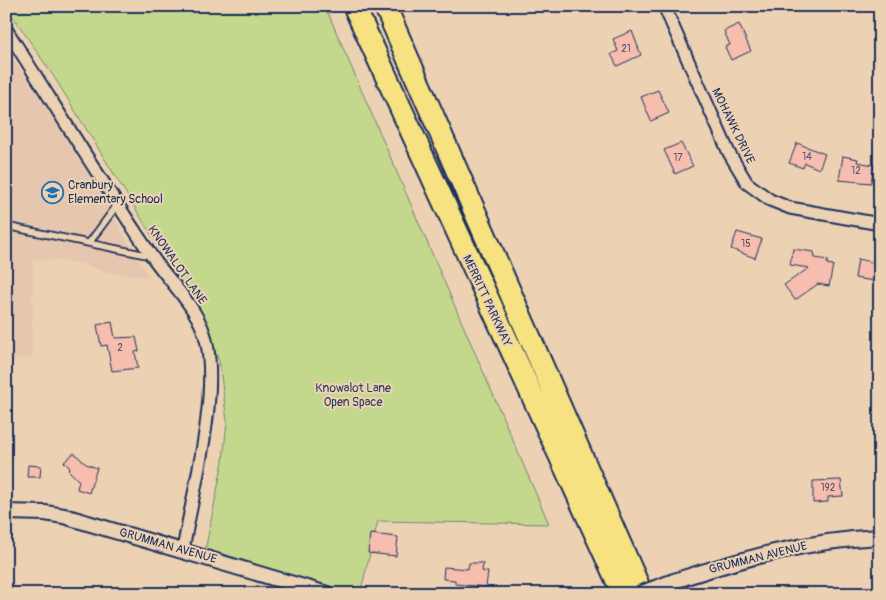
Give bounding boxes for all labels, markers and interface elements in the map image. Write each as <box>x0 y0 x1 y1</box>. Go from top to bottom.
house number: 21 <box>621 43 631 55</box>
street label: MOHAWK DRIVE <box>708 86 758 166</box>
house number: 14 <box>802 151 812 163</box>
house number: 17 <box>673 152 683 164</box>
house number: 12 <box>851 165 861 177</box>
place label: Cranbury Elementary School <box>68 178 163 207</box>
school or university icon: Cranbury Elementary School <box>40 180 64 204</box>
street label: KNOWALOT LANE <box>144 223 210 307</box>
house number: 15 <box>741 238 751 250</box>
street label: MERRITT PARKWAY <box>459 253 515 349</box>
house number: 2 <box>117 342 123 354</box>
park label: Knowalot Lane Open Space <box>315 381 391 410</box>
house number: 192 <box>821 482 836 494</box>
street label: GRUMMAN AVENUE <box>117 525 219 567</box>
street label: GRUMMAN AVENUE <box>707 539 809 577</box>

